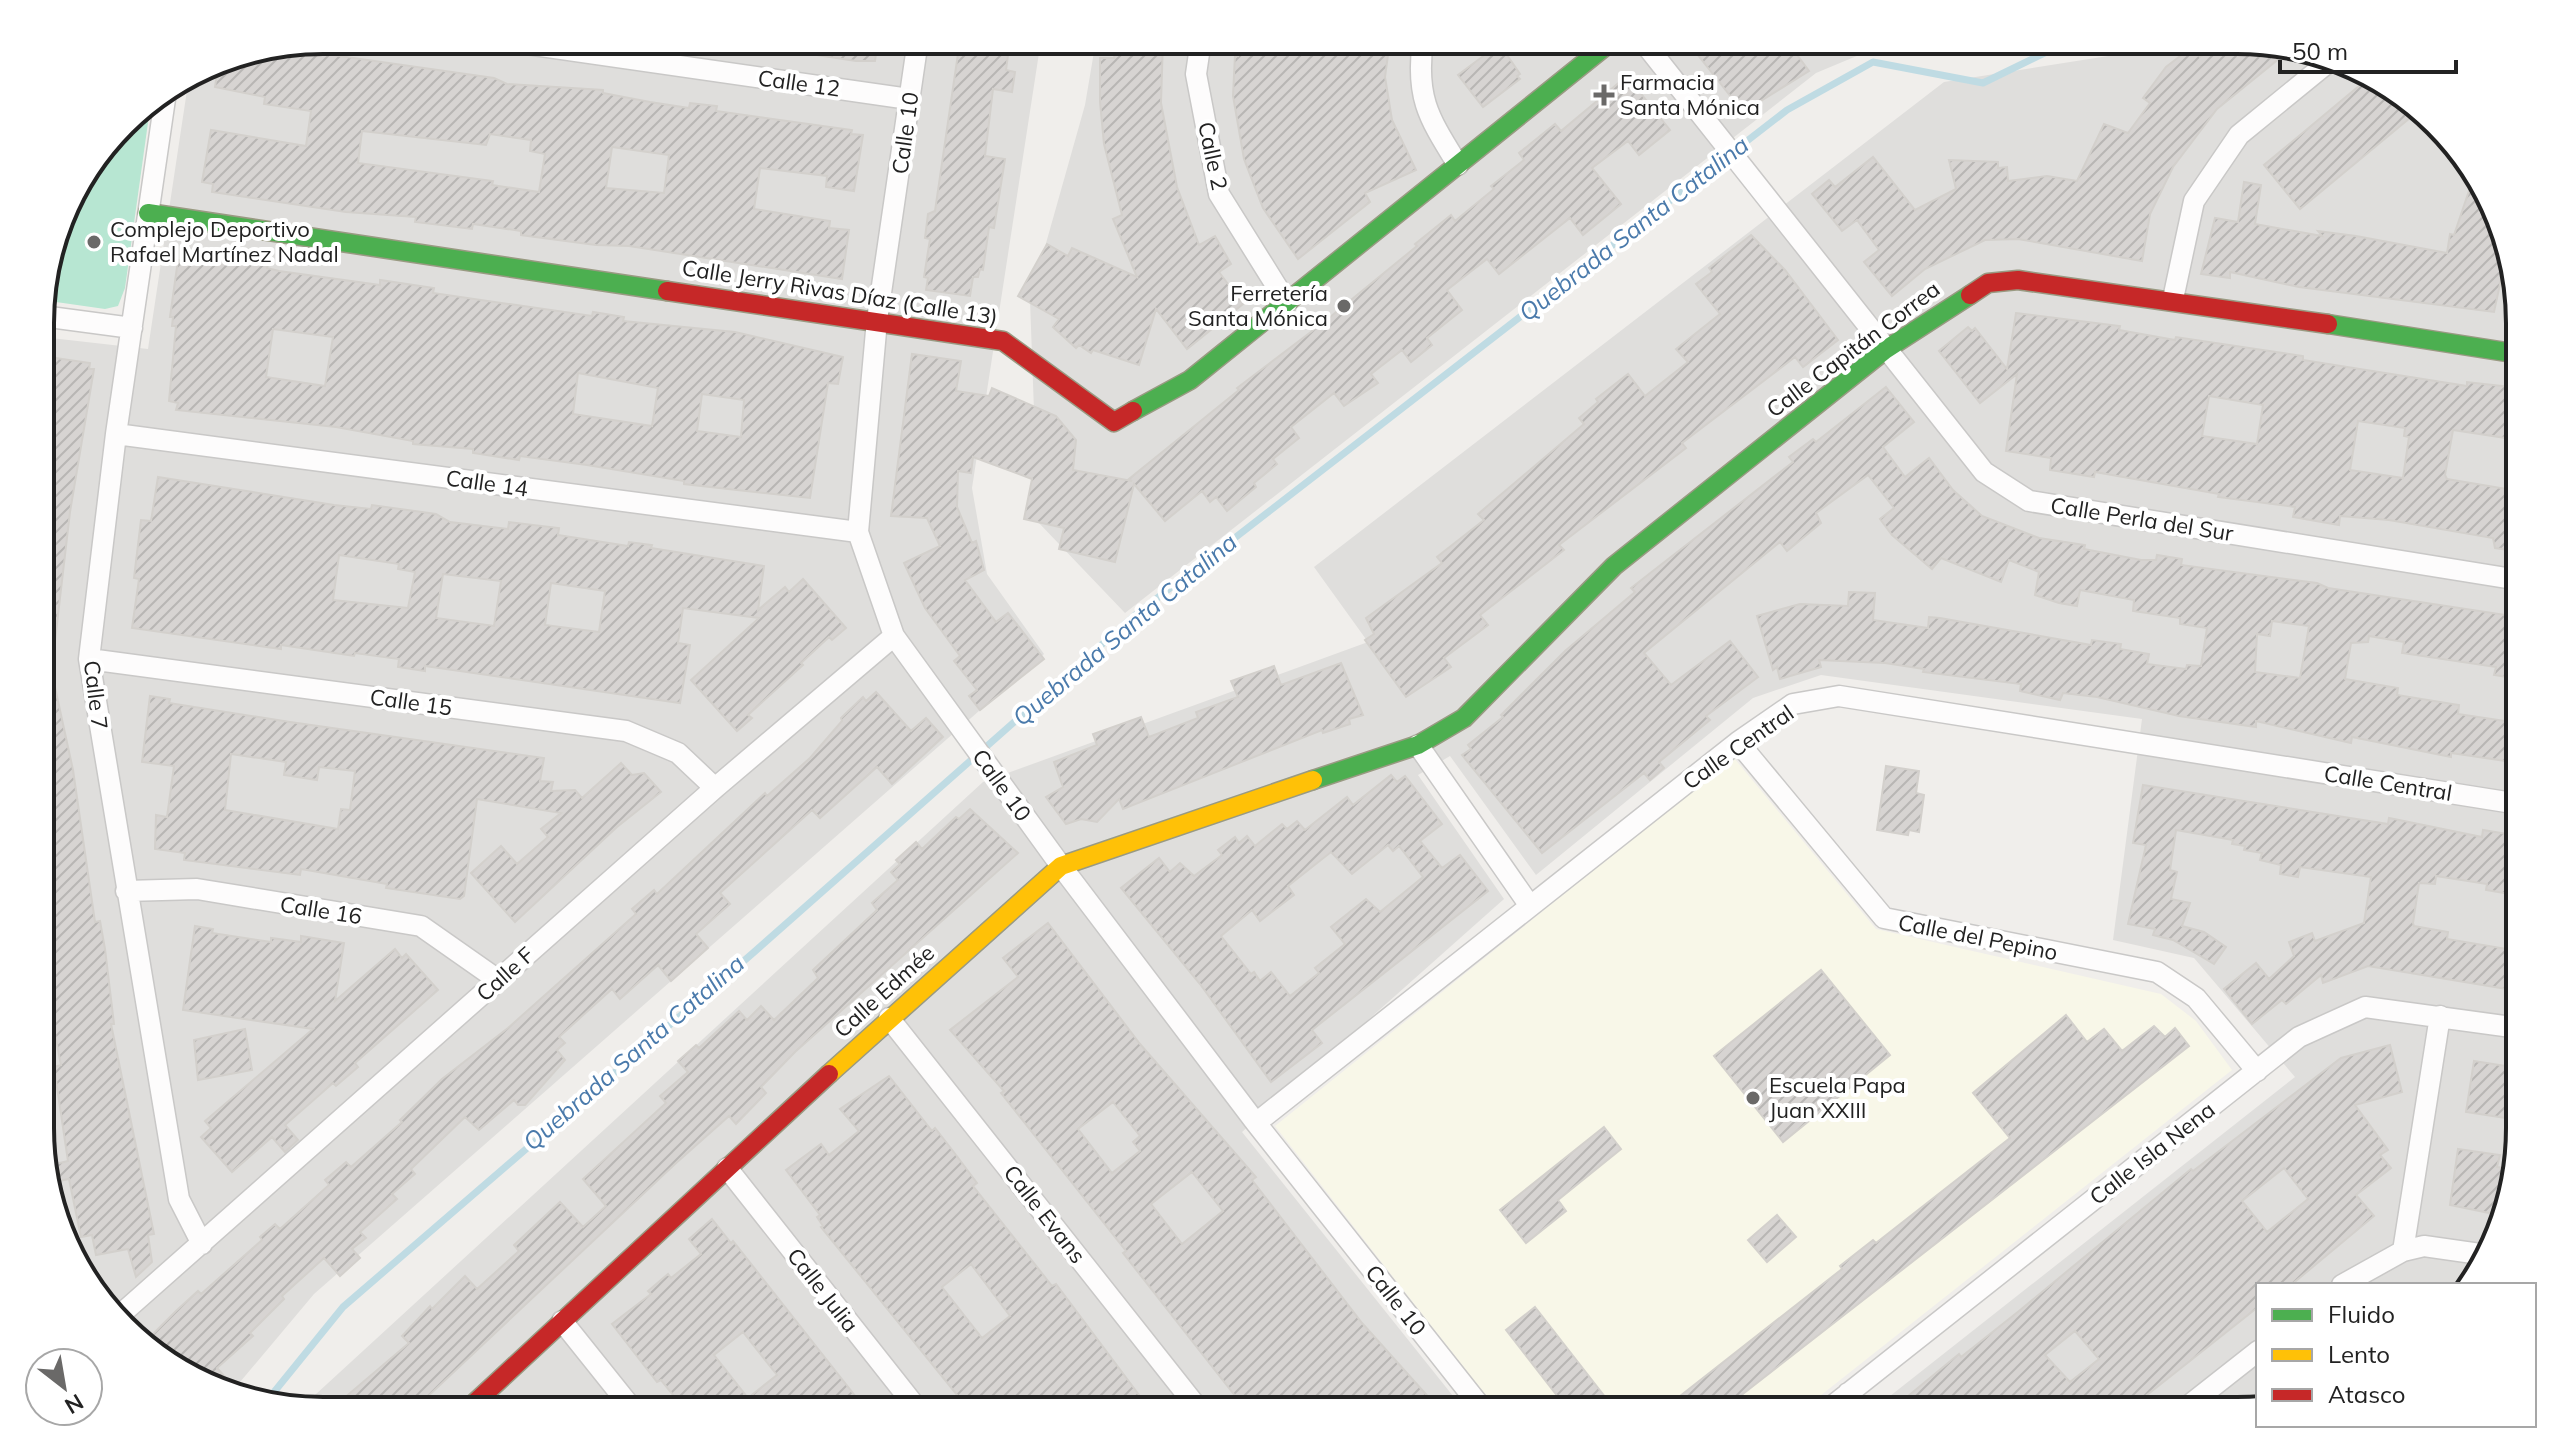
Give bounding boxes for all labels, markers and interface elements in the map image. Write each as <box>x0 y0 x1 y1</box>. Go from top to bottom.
scale bar <box>2280 24 2456 74</box>
text: 50 m <box>2292 36 2348 66</box>
street label: Calle 12 <box>756 63 842 103</box>
place label: Farmacia Santa Mónica <box>1620 68 1760 121</box>
marker: Farmacia Santa Mónica <box>1595 86 1613 104</box>
street label: Calle 10 <box>885 90 925 176</box>
street label: Calle 2 <box>1192 119 1234 193</box>
water label: Quebrada Santa Catalina <box>1512 129 1754 327</box>
place label: Complejo Deportivo Rafael Martínez Nadal <box>110 215 339 268</box>
marker: Complejo Deportivo Rafael Martínez Nadal <box>85 233 103 251</box>
street label: Calle Jerry Rivas Díaz (Calle 13) <box>680 253 1000 331</box>
street label: Calle Capitán Correa <box>1761 275 1945 423</box>
place label: Ferretería Santa Mónica <box>1188 279 1328 332</box>
marker: Ferretería Santa Mónica <box>1335 297 1353 315</box>
street label: Calle 14 <box>444 463 530 503</box>
street label: Calle Perla del Sur <box>2049 491 2235 547</box>
water label: Quebrada Santa Catalina <box>1006 527 1243 732</box>
street label: Calle 7 <box>78 659 114 731</box>
street label: Calle 15 <box>368 682 454 722</box>
street label: Calle Central <box>1677 698 1799 796</box>
street label: Calle 10 <box>966 743 1038 827</box>
street label: Calle Central <box>2322 759 2454 807</box>
street label: Calle 16 <box>278 890 364 930</box>
street label: Calle del Pepino <box>1896 908 2060 966</box>
street label: Calle Edmée <box>828 939 940 1043</box>
street label: Calle F <box>470 941 540 1007</box>
water label: Quebrada Santa Catalina <box>517 948 750 1157</box>
place label: Escuela Papa Juan XXIII <box>1769 1071 1906 1124</box>
marker: Escuela Papa Juan XXIII <box>1744 1089 1762 1107</box>
street label: Calle Isla Nena <box>2084 1095 2220 1211</box>
street label: Calle Evans <box>998 1159 1092 1269</box>
street label: Calle Julia <box>781 1242 865 1338</box>
street label: Calle 10 <box>1360 1259 1432 1341</box>
legend <box>2256 1283 2536 1427</box>
text: Fluido <box>2328 1299 2395 1329</box>
text: Lento <box>2328 1339 2390 1369</box>
north arrow <box>24 1347 104 1427</box>
text: Atasco <box>2328 1379 2405 1409</box>
text: N <box>60 1388 89 1420</box>

